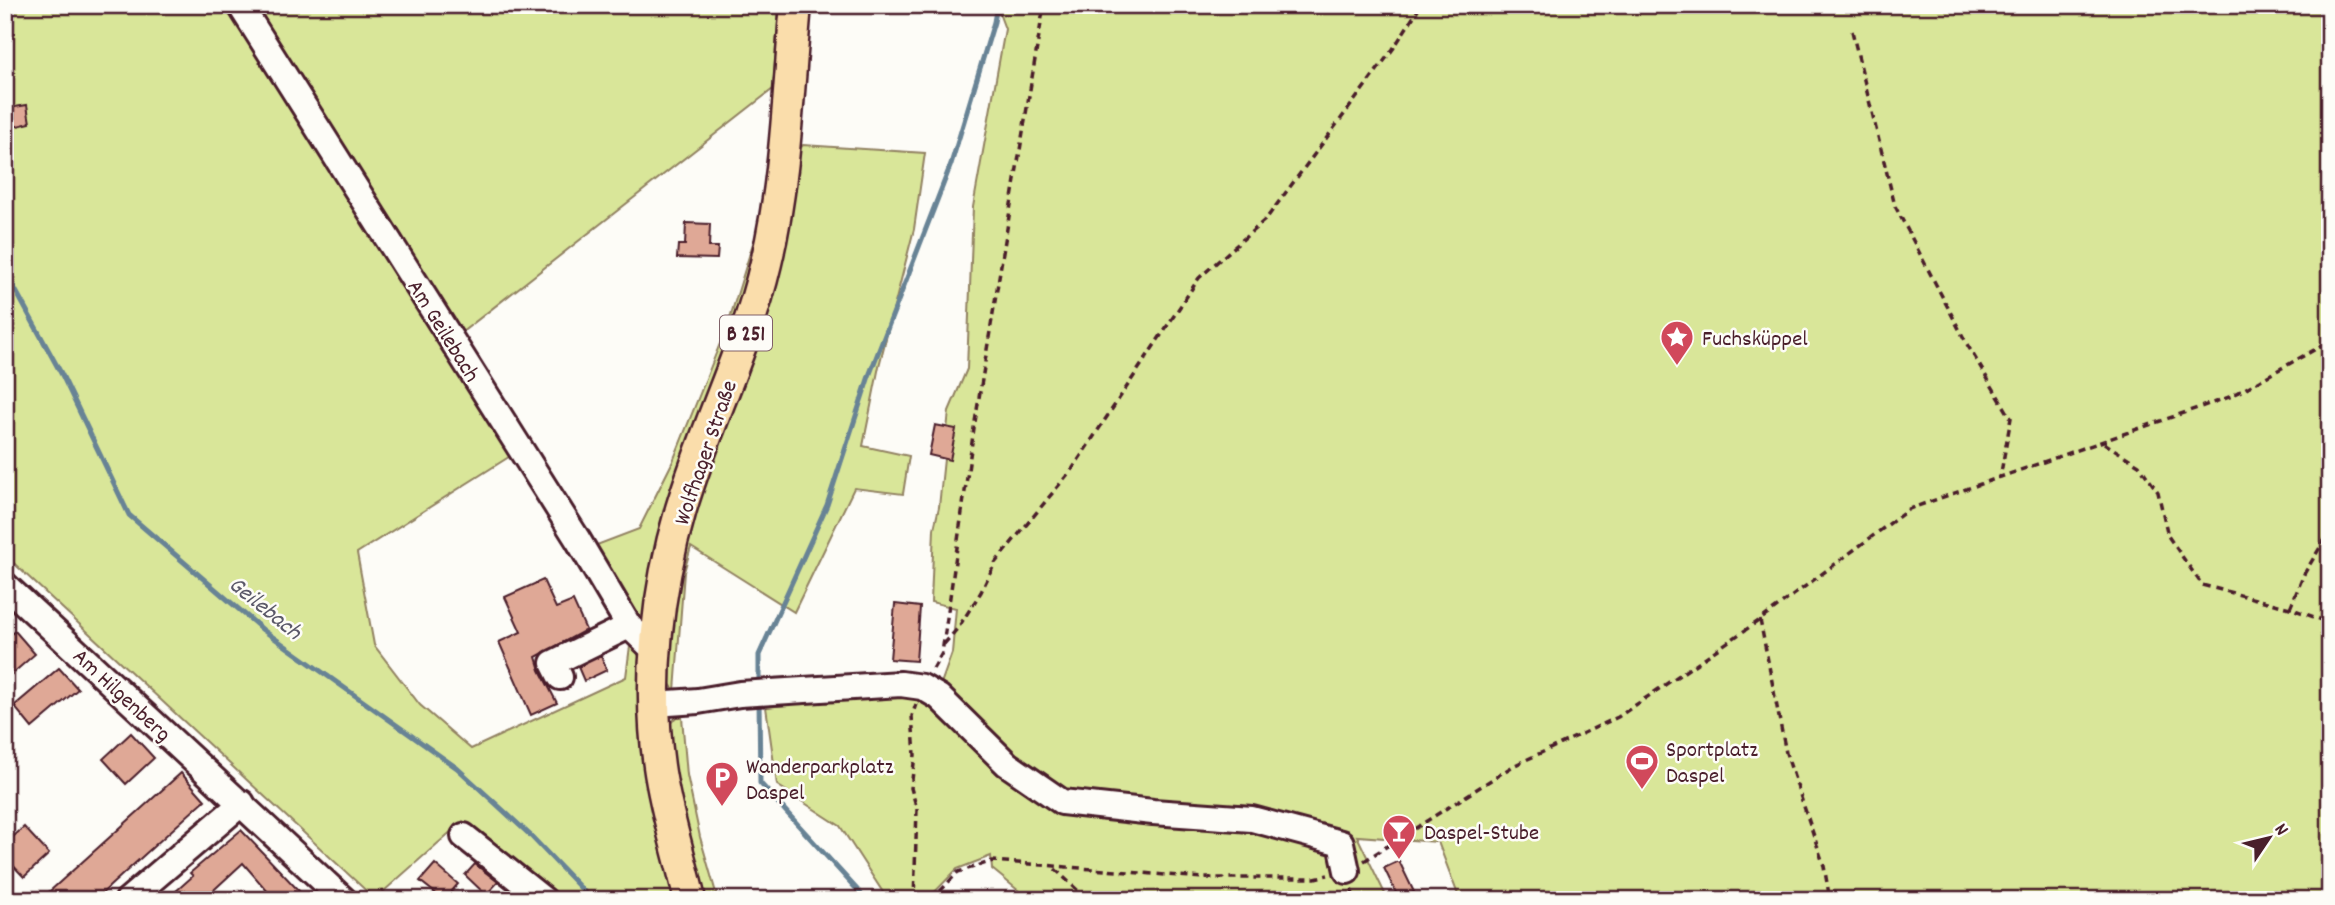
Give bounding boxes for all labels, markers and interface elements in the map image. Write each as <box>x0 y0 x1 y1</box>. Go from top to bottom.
street label: Am Geilebach <box>397 274 487 390</box>
road number: B 251 <box>720 316 772 350</box>
place icon: Fuchsküppel <box>1658 318 1696 367</box>
place label: Fuchsküppel <box>1702 324 1808 357</box>
street label: Wolfhager Straße <box>667 376 748 530</box>
water label: Geilebach <box>220 569 309 650</box>
street label: Am Hilgenberg <box>64 642 177 751</box>
place label: Sportplatz Daspel <box>1666 735 1758 794</box>
sports icon: Sportplatz Daspel <box>1623 742 1661 791</box>
place label: Wanderparkplatz Daspel <box>746 752 894 811</box>
parking icon: Wanderparkplatz Daspel <box>703 759 741 808</box>
north arrow <box>2234 804 2304 874</box>
bar icon: Daspel-Stube <box>1380 812 1418 861</box>
place label: Daspel-Stube <box>1424 818 1539 851</box>
text: N <box>2266 819 2294 842</box>

